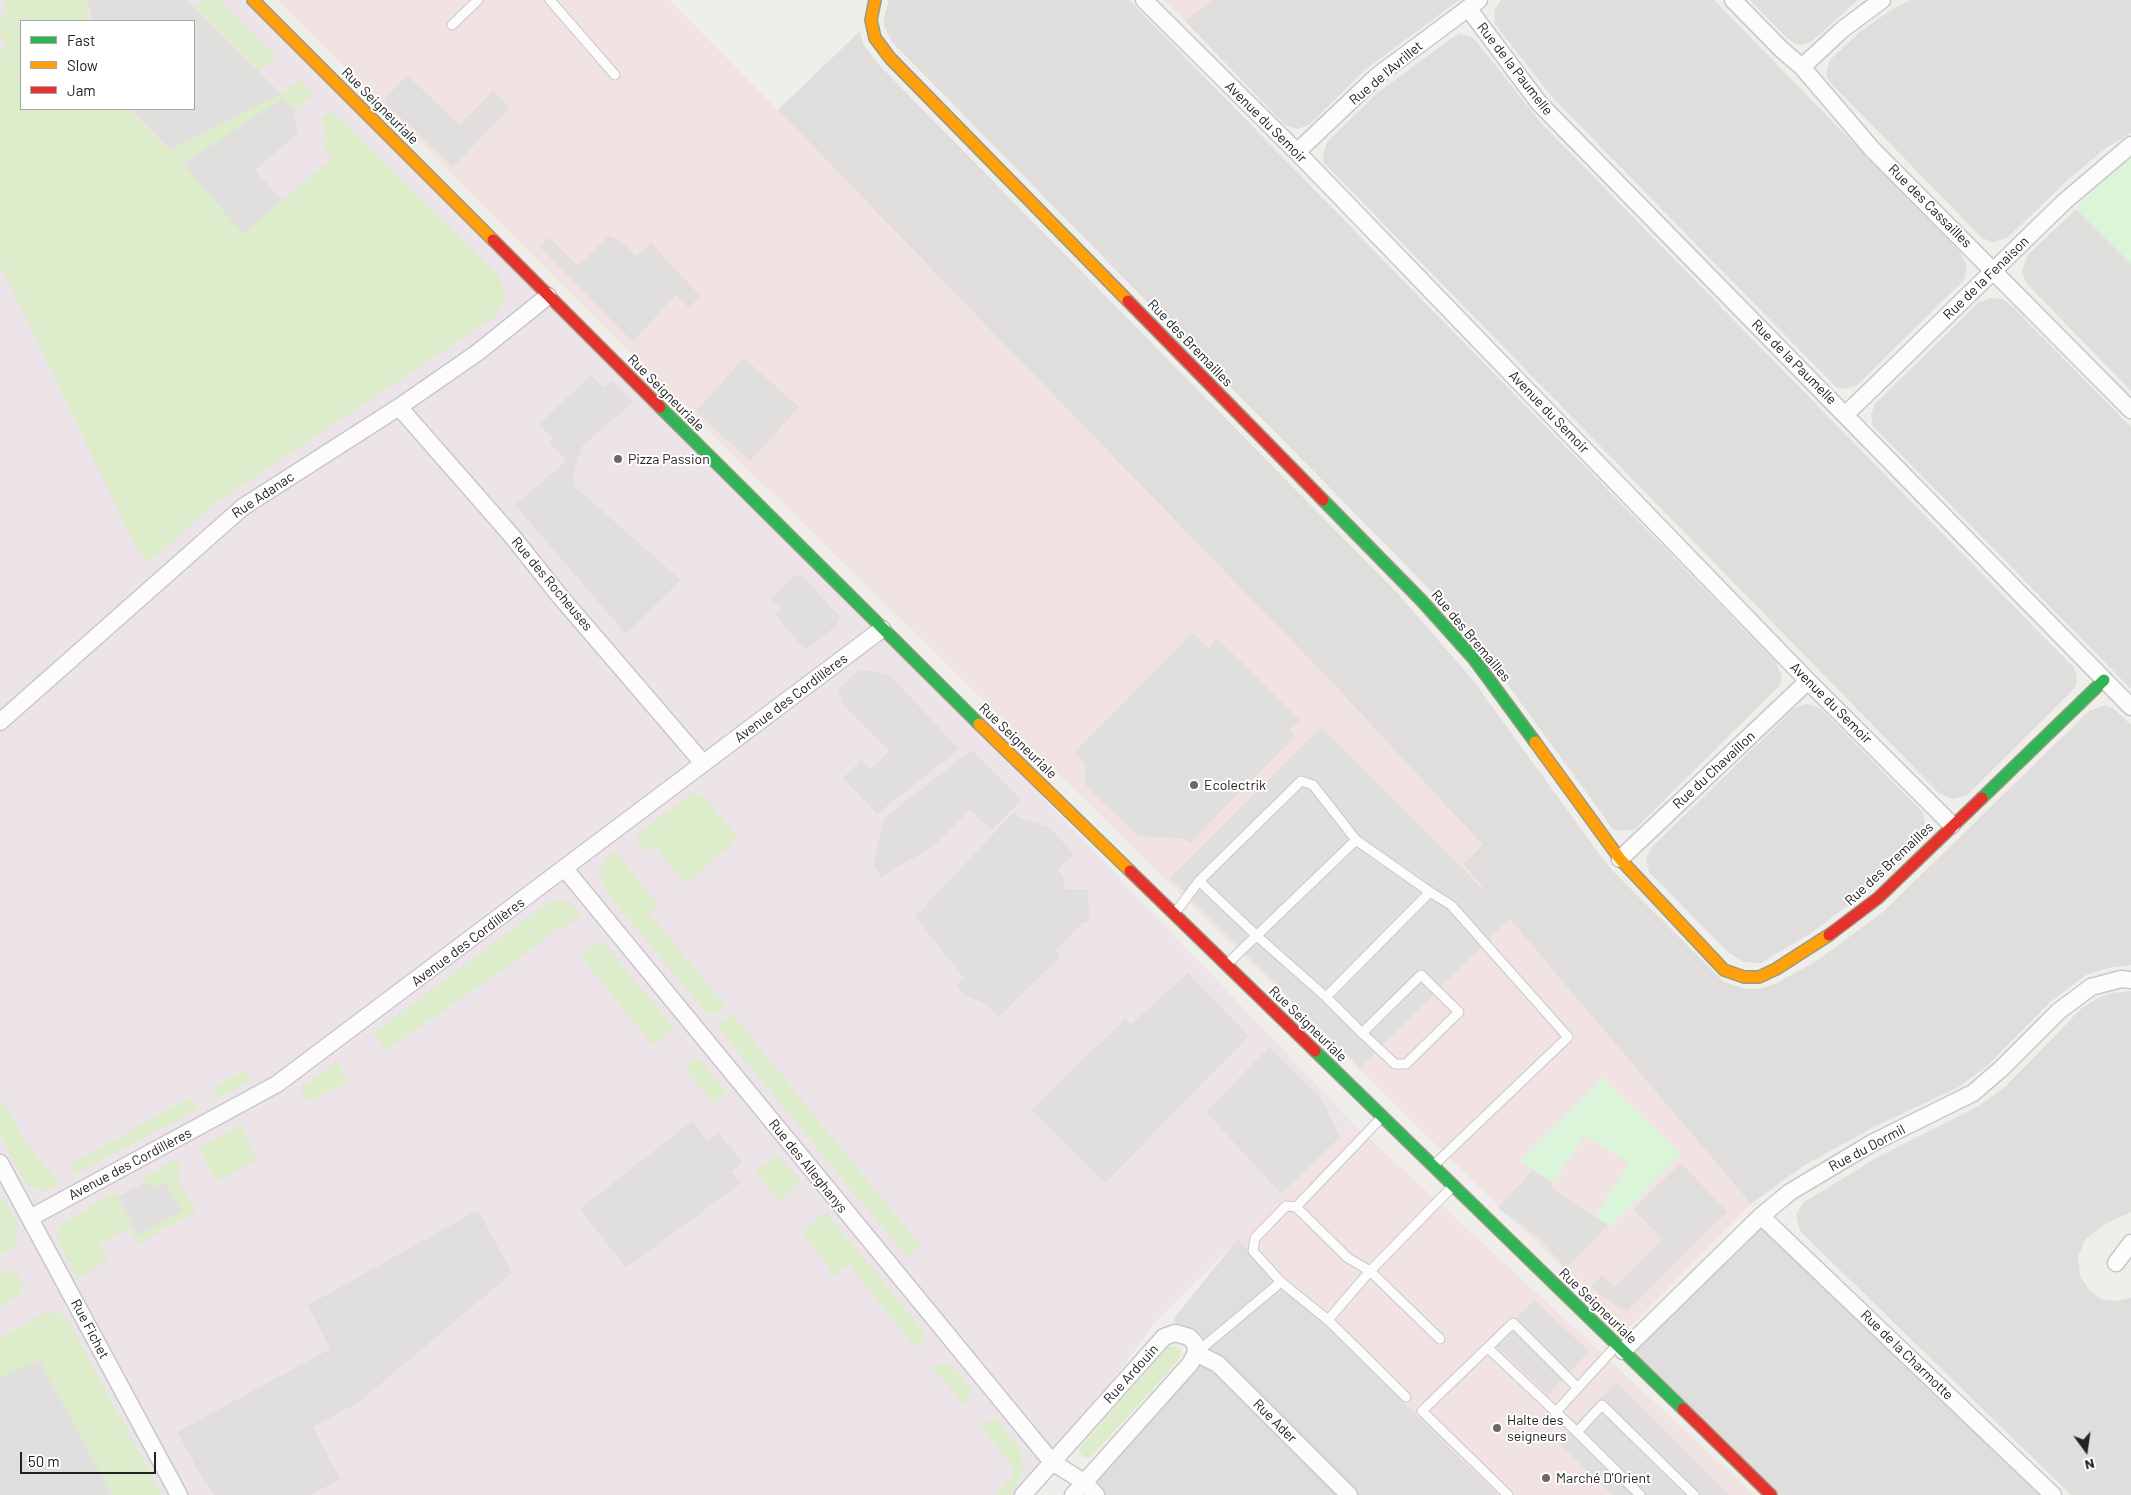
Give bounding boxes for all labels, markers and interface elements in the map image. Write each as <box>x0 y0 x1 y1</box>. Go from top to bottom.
street label: Rue de la Paumelle <box>1474 19 1556 119</box>
legend <box>20 20 195 110</box>
text: Fast <box>67 31 95 49</box>
street label: Rue de l'Avrillet <box>1346 37 1426 109</box>
text: Slow <box>67 56 98 74</box>
street label: Rue Seigneuriale <box>338 64 422 148</box>
street label: Avenue du Semoir <box>1222 78 1310 166</box>
text: Jam <box>67 81 96 99</box>
street label: Rue des Cassailles <box>1885 161 1975 251</box>
street label: Rue de la Fenaison <box>1940 233 2032 323</box>
street label: Rue des Bremailles <box>1144 296 1236 390</box>
street label: Rue de la Paumelle <box>1748 316 1840 408</box>
street label: Rue Seigneuriale <box>624 351 708 435</box>
street label: Avenue du Semoir <box>1505 367 1593 457</box>
place label: Pizza Passion <box>628 451 710 467</box>
marker: Pizza Passion <box>612 453 624 465</box>
street label: Rue Adanac <box>229 468 297 522</box>
street label: Rue des Rocheuses <box>508 534 596 634</box>
street label: Rue des Bremailles <box>1428 587 1514 685</box>
street label: Avenue des Cordillères <box>731 650 851 746</box>
street label: Avenue du Semoir <box>1787 659 1875 747</box>
street label: Rue Seigneuriale <box>975 700 1061 782</box>
street label: Rue du Chavaillon <box>1669 728 1759 812</box>
place label: Ecolectrik <box>1204 777 1266 793</box>
marker: Ecolectrik <box>1188 779 1200 791</box>
street label: Rue des Bremailles <box>1841 819 1937 909</box>
street label: Avenue des Cordillères <box>408 894 528 990</box>
street label: Rue Seigneuriale <box>1265 983 1351 1065</box>
street label: Rue des Alleghanys <box>765 1116 851 1216</box>
street label: Rue du Dormil <box>1826 1121 1908 1175</box>
street label: Avenue des Cordillères <box>66 1124 194 1204</box>
street label: Rue Seigneuriale <box>1555 1265 1641 1347</box>
street label: Rue Fichet <box>67 1296 113 1362</box>
street label: Rue de la Charmotte <box>1857 1307 1957 1403</box>
street label: Rue Ardouin <box>1100 1341 1162 1407</box>
street label: Rue Ader <box>1250 1396 1300 1446</box>
place label: Halte des seigneurs <box>1507 1412 1566 1444</box>
marker: Halte des seigneurs <box>1491 1422 1503 1434</box>
north arrow <box>2061 1425 2111 1475</box>
scale bar <box>22 1442 159 1474</box>
text: 50 m <box>28 1452 60 1470</box>
text: N <box>2083 1456 2096 1474</box>
place label: Marché D'Orient <box>1556 1470 1651 1486</box>
marker: Marché D'Orient <box>1540 1472 1552 1484</box>

